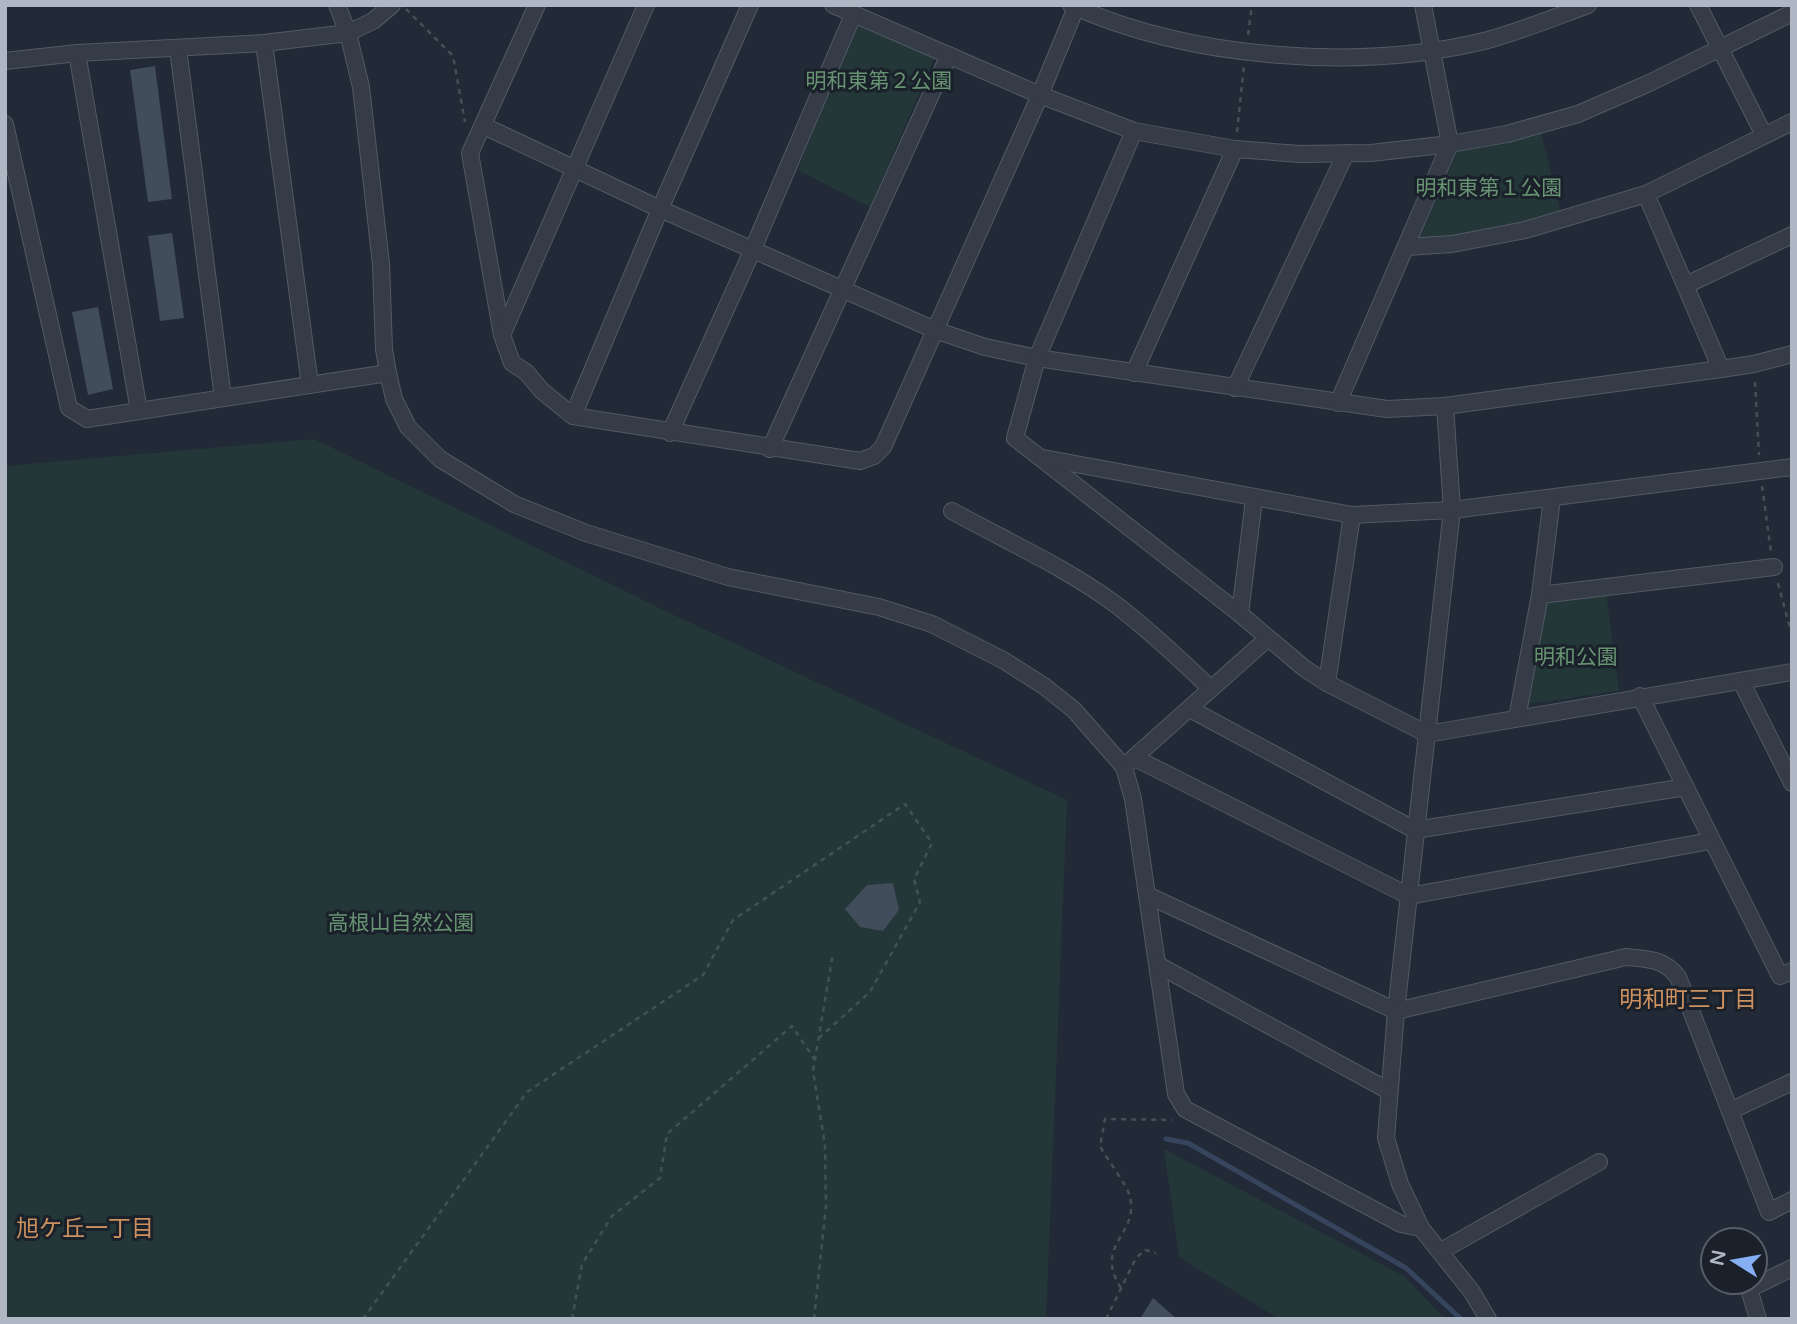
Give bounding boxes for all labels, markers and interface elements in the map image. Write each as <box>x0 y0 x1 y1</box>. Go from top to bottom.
park label: 明和東第２公園 <box>806 69 953 94</box>
park label: 明和東第１公園 <box>1416 176 1563 201</box>
park label: 明和公園 <box>1534 645 1618 670</box>
park label: 高根山自然公園 <box>328 911 475 936</box>
district label: 明和町三丁目 <box>1619 986 1757 1014</box>
district label: 旭ケ丘一丁目 <box>16 1215 154 1243</box>
north arrow <box>1699 1226 1769 1296</box>
text: N <box>1706 1248 1731 1268</box>

